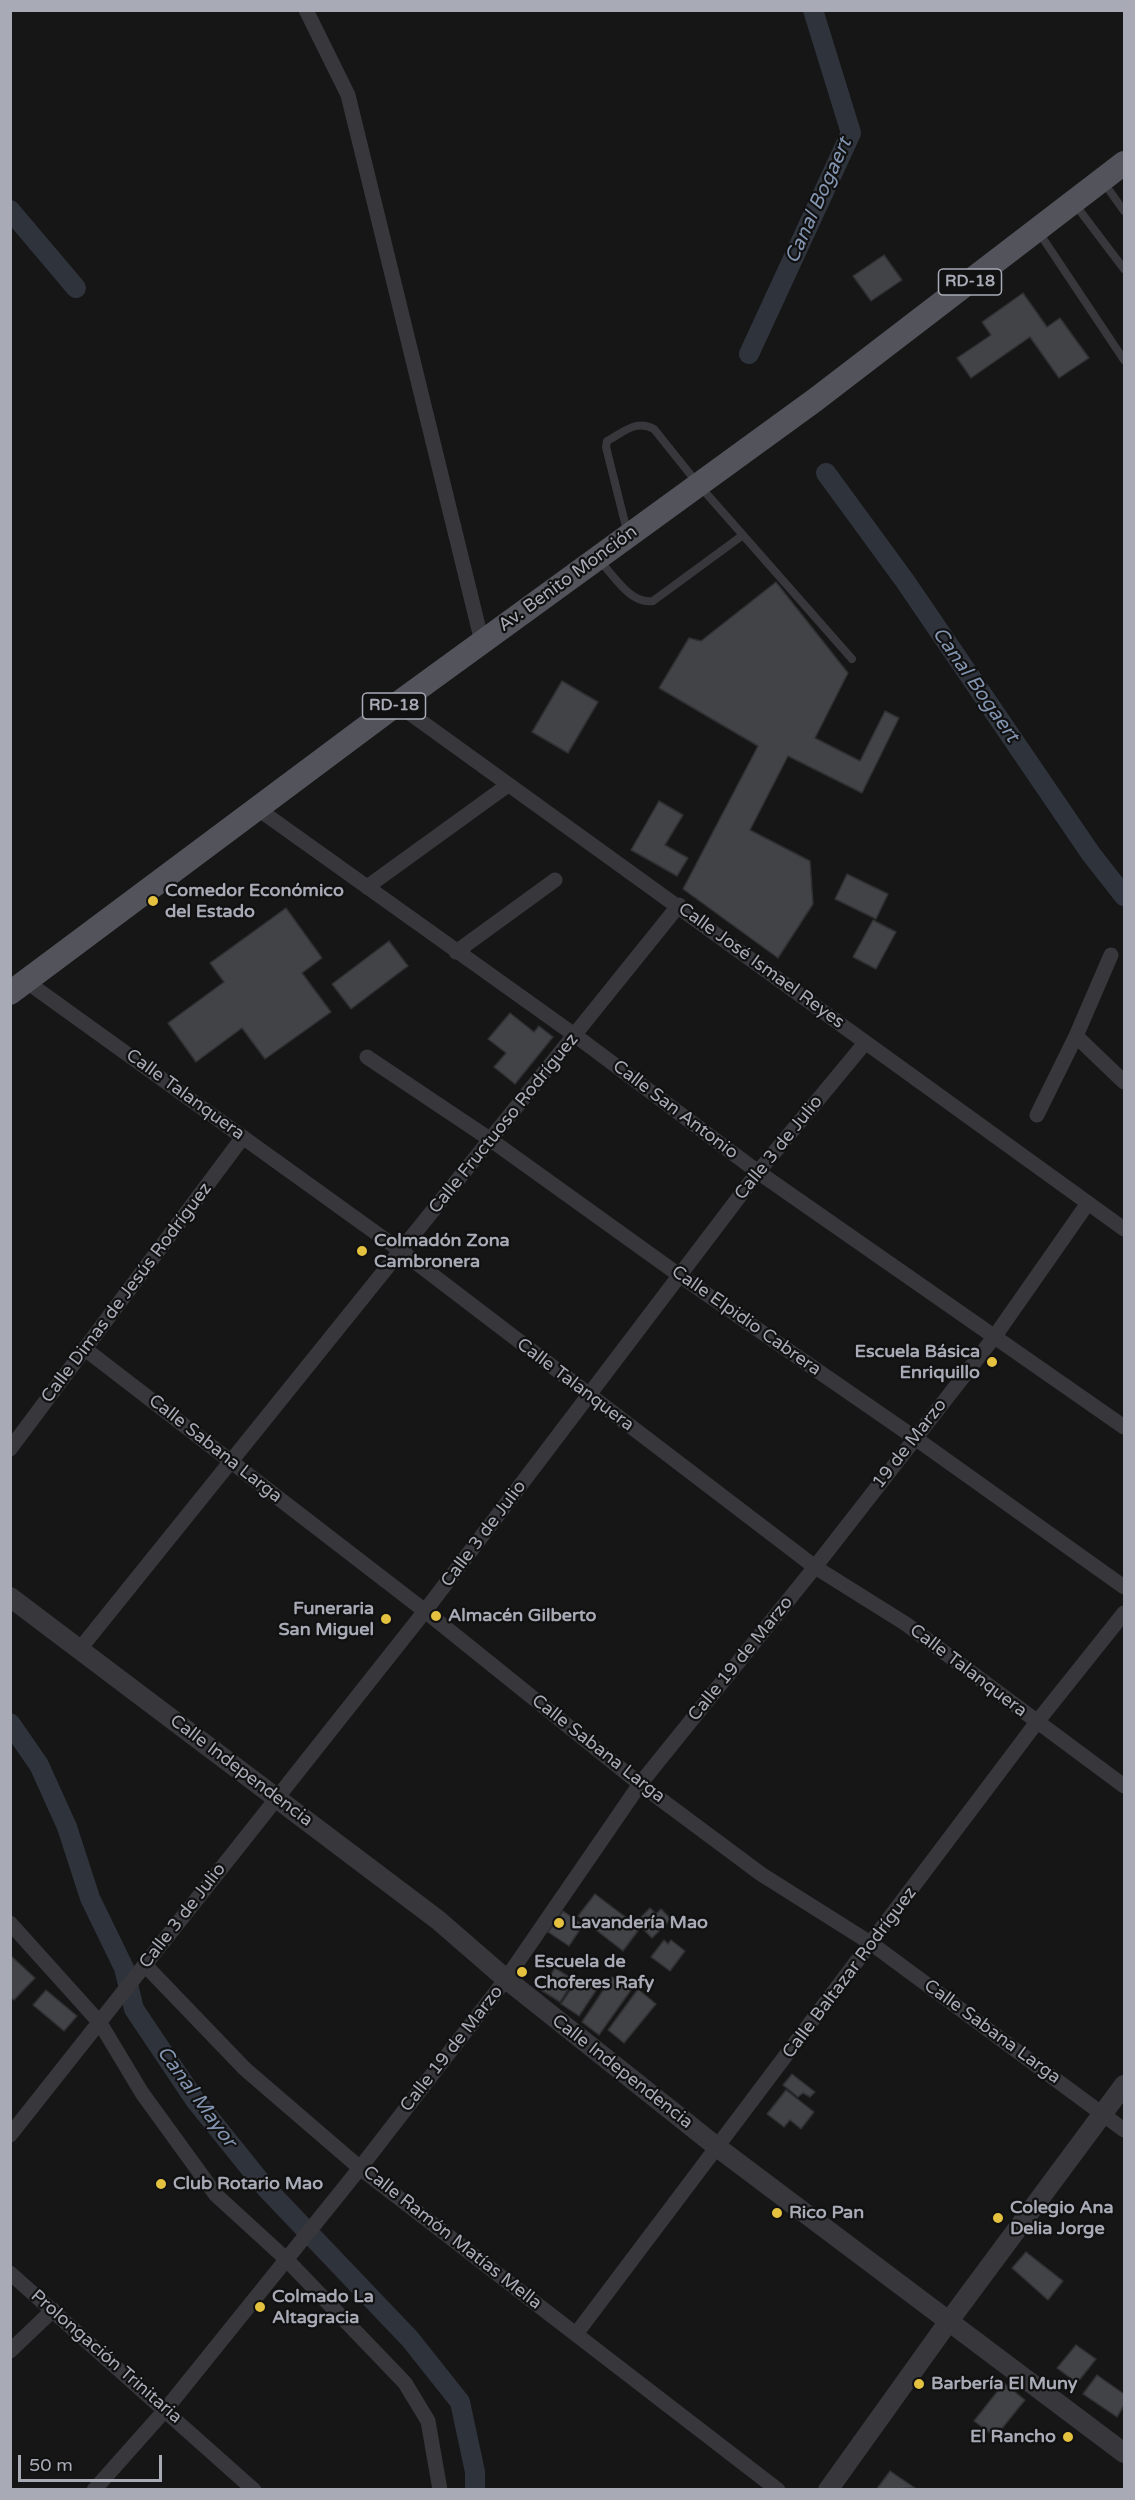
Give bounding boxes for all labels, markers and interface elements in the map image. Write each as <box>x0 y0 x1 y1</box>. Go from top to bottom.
water label: Canal Bogaert <box>781 134 857 268</box>
road number: RD-18 <box>938 269 1002 295</box>
street label: Av. Benito Monción <box>494 521 642 637</box>
water label: Canal Bogaert <box>926 623 1024 747</box>
road number: RD-18 <box>362 693 426 719</box>
place label: Comedor Económico del Estado <box>165 880 344 922</box>
marker: Comedor Económico del Estado <box>146 894 160 908</box>
street label: Calle José Ismael Reyes <box>674 898 848 1034</box>
street label: Calle Fructuoso Rodríguez <box>425 1030 583 1218</box>
street label: Calle Talanquera <box>122 1045 248 1145</box>
street label: Calle San Antonio <box>608 1056 742 1164</box>
street label: Calle 3 de Julio <box>730 1091 828 1205</box>
street label: Calle Dimas de Jesús Rodríguez <box>37 1179 217 1407</box>
place label: Colmadón Zona Cambronera <box>374 1230 510 1272</box>
marker: Colmadón Zona Cambronera <box>355 1244 369 1258</box>
street label: Calle Elpidio Cabrera <box>667 1261 825 1381</box>
street label: Calle Talanquera <box>512 1334 638 1436</box>
place label: Escuela Básica Enriquillo <box>855 1341 980 1384</box>
marker: Escuela Básica Enriquillo <box>985 1355 999 1369</box>
street label: Calle Sabana Larga <box>144 1390 286 1508</box>
street label: 19 de Marzo <box>868 1395 952 1493</box>
street label: Calle 3 de Julio <box>437 1476 531 1592</box>
street label: Calle 19 de Marzo <box>684 1592 798 1726</box>
place label: Funeraria San Miguel <box>278 1598 374 1640</box>
place label: Almacén Gilberto <box>448 1605 597 1627</box>
marker: Almacén Gilberto <box>429 1609 443 1623</box>
marker: Funeraria San Miguel <box>379 1612 393 1626</box>
street label: Calle Talanquera <box>905 1620 1031 1722</box>
street label: Calle Sabana Larga <box>527 1690 669 1808</box>
street label: Calle Independencia <box>165 1710 317 1832</box>
street label: Calle 3 de Julio <box>135 1859 231 1973</box>
street label: Calle Baltazar Rodríguez <box>778 1883 922 2063</box>
place label: Lavandería Mao <box>571 1912 708 1934</box>
marker: Lavandería Mao <box>552 1916 566 1930</box>
place label: Escuela de Choferes Rafy <box>534 1951 654 1994</box>
marker: Escuela de Choferes Rafy <box>515 1965 529 1979</box>
street label: Calle Sabana Larga <box>920 1975 1064 2089</box>
street label: Calle 19 de Marzo <box>396 1982 508 2116</box>
street label: Calle Independencia <box>547 2010 697 2134</box>
water label: Canal Mayor <box>151 2042 241 2152</box>
street label: Calle Ramón Matías Mella <box>358 2161 546 2315</box>
place label: Club Rotario Mao <box>173 2173 323 2195</box>
marker: Club Rotario Mao <box>154 2177 168 2191</box>
place label: Colegio Ana Delia Jorge <box>1010 2197 1114 2240</box>
place label: Rico Pan <box>789 2202 864 2224</box>
marker: Rico Pan <box>770 2206 784 2220</box>
marker: Colegio Ana Delia Jorge <box>991 2211 1005 2225</box>
street label: Prolongación Trinitaria <box>26 2285 186 2429</box>
place label: Colmado La Altagracia <box>272 2286 374 2328</box>
marker: Colmado La Altagracia <box>253 2300 267 2314</box>
place label: Barbería El Muny <box>931 2373 1077 2395</box>
marker: Barbería El Muny <box>912 2377 926 2391</box>
place label: El Rancho <box>970 2426 1056 2448</box>
marker: El Rancho <box>1061 2430 1075 2444</box>
scale bar <box>21 2443 165 2481</box>
text: 50 m <box>29 2454 73 2476</box>

